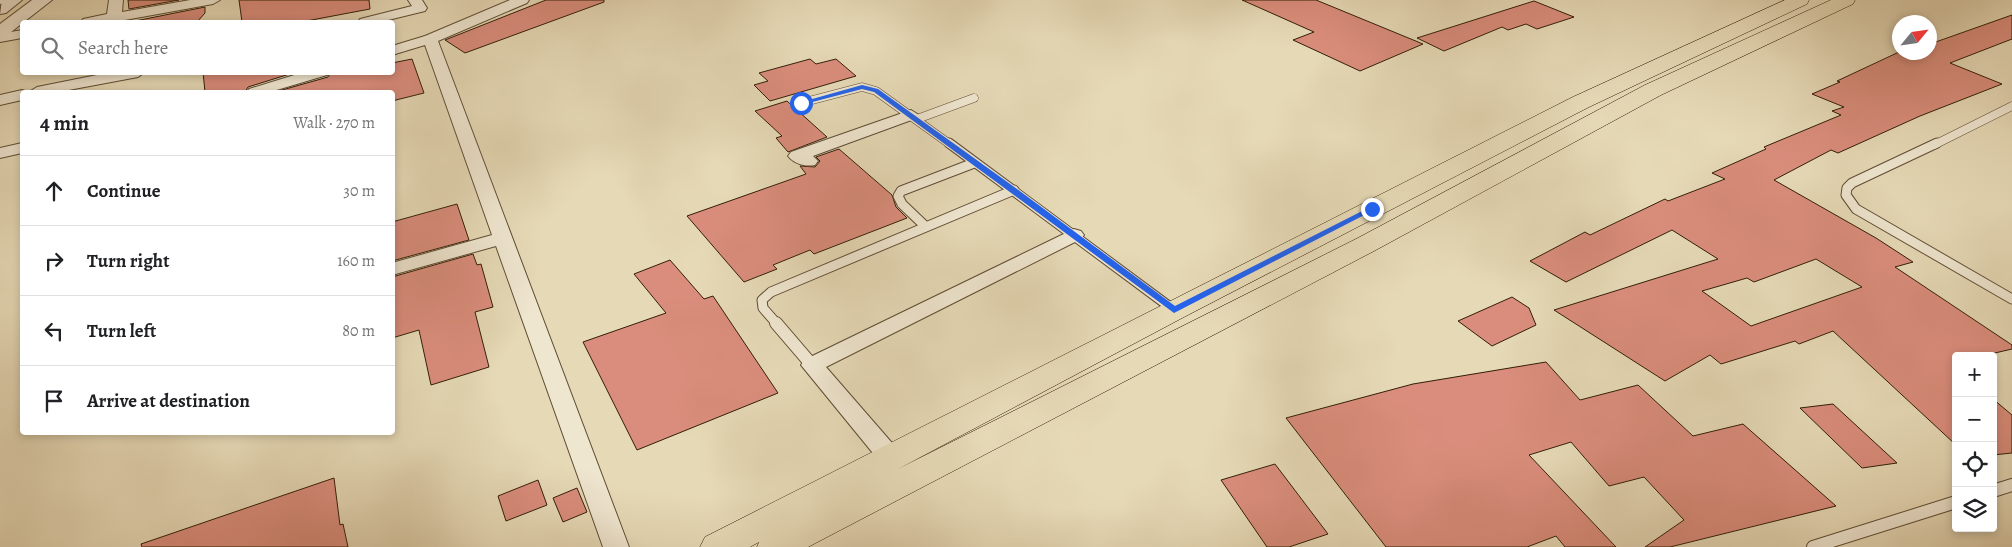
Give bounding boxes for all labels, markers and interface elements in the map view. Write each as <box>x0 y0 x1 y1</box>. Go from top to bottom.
north arrow <box>1892 15 1937 60</box>
search box <box>20 20 395 75</box>
icon: search <box>38 34 66 62</box>
text: Search here <box>78 35 168 61</box>
route start <box>790 92 813 115</box>
text: 4 min <box>40 109 89 137</box>
text: Walk · 270 m <box>293 112 375 134</box>
icon: ahead <box>40 177 68 205</box>
text: Continue <box>87 178 161 204</box>
text: 30 m <box>343 180 375 202</box>
route end <box>1361 198 1384 221</box>
icon: right <box>40 247 68 275</box>
text: Turn right <box>87 248 169 274</box>
text: 160 m <box>337 250 375 272</box>
icon: left <box>40 317 68 345</box>
text: Turn left <box>87 318 156 344</box>
text: 80 m <box>342 320 375 342</box>
map controls <box>1952 352 1997 532</box>
button: + <box>1952 352 1997 397</box>
icon: arrive <box>40 387 68 415</box>
text: Arrive at destination <box>87 388 250 414</box>
button: − <box>1952 397 1997 442</box>
button: locate <box>1952 442 1997 487</box>
button: layers <box>1952 487 1997 532</box>

